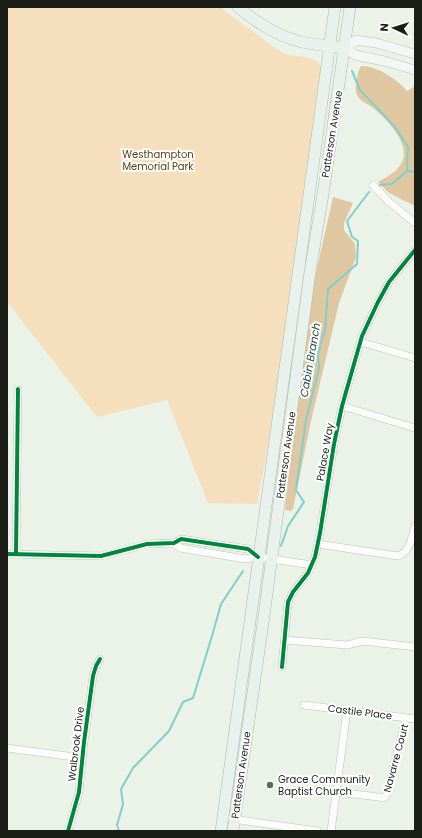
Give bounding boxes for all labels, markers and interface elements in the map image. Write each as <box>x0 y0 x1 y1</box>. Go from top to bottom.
north arrow <box>374 8 414 48</box>
text: N <box>376 23 392 32</box>
street label: Patterson Avenue <box>318 89 346 179</box>
park label: Westhampton Memorial Park <box>122 147 194 174</box>
water label: Cabin Branch <box>296 321 324 399</box>
street label: Patterson Avenue <box>272 410 300 500</box>
street label: Palace Way <box>313 421 338 482</box>
street label: Castile Place <box>327 701 393 723</box>
street label: Walbrook Drive <box>64 706 88 782</box>
street label: Navarre Court <box>380 722 412 794</box>
street label: Patterson Avenue <box>227 730 255 820</box>
place label: Grace Community Baptist Church <box>278 772 371 799</box>
marker: Grace Community Baptist Church <box>265 780 275 790</box>

